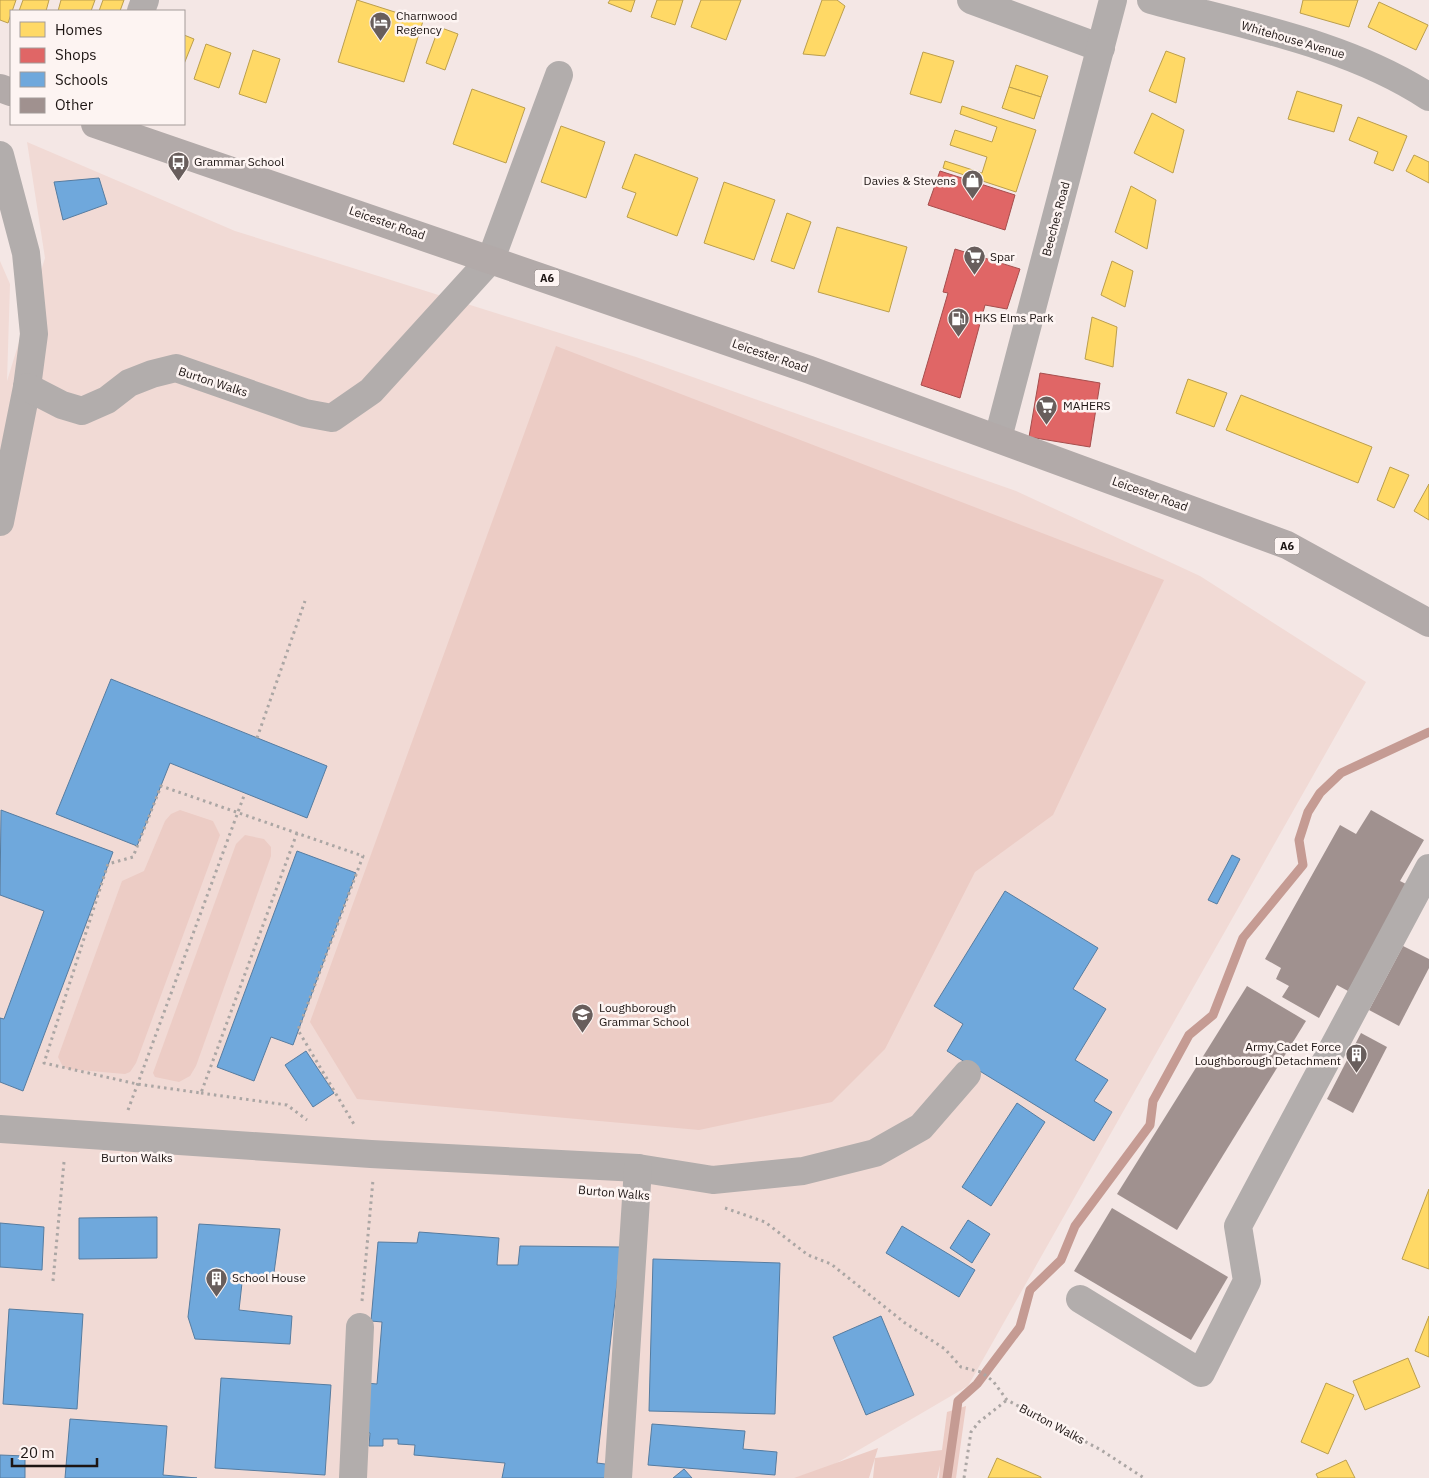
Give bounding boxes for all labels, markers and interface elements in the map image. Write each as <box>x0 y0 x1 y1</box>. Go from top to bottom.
place label: Charnwood Regency <box>396 8 457 37</box>
legend <box>10 10 185 125</box>
hotel icon: Charnwood Regency <box>368 11 392 42</box>
street label: Whitehouse Avenue <box>1240 18 1347 62</box>
text: Homes <box>55 20 103 39</box>
text: Shops <box>55 45 97 64</box>
text: Schools <box>55 70 108 89</box>
text: Other <box>55 95 94 114</box>
bus stop icon: Grammar School <box>166 150 190 181</box>
place label: Grammar School <box>194 154 284 169</box>
shop icon: Davies & Stevens <box>960 169 984 200</box>
place label: Davies & Stevens <box>864 173 956 188</box>
street label: Beeches Road <box>1038 180 1073 258</box>
street label: Leicester Road <box>347 203 427 243</box>
supermarket icon: Spar <box>962 245 986 276</box>
place label: Spar <box>990 249 1015 264</box>
road number: A6 <box>534 270 560 286</box>
fuel station icon: HKS Elms Park <box>946 306 970 337</box>
place label: HKS Elms Park <box>974 310 1054 325</box>
street label: Leicester Road <box>730 336 810 376</box>
street label: Burton Walks <box>177 363 250 400</box>
supermarket icon: MAHERS <box>1035 394 1059 425</box>
place label: MAHERS <box>1063 398 1111 413</box>
street label: Leicester Road <box>1110 473 1190 514</box>
road number: A6 <box>1274 538 1300 554</box>
place label: Loughborough Grammar School <box>599 1000 689 1029</box>
school or university icon: Loughborough Grammar School <box>571 1003 595 1034</box>
place label: Army Cadet Force Loughborough Detachment <box>1195 1039 1341 1068</box>
building icon: Army Cadet Force Loughborough Detachment <box>1345 1042 1369 1073</box>
street label: Burton Walks <box>101 1150 173 1165</box>
street label: Burton Walks <box>578 1182 651 1203</box>
building icon: School House <box>204 1266 228 1297</box>
place label: School House <box>232 1270 306 1285</box>
street label: Burton Walks <box>1017 1400 1088 1447</box>
scale bar <box>12 1436 98 1468</box>
text: 20 m <box>20 1443 55 1462</box>

